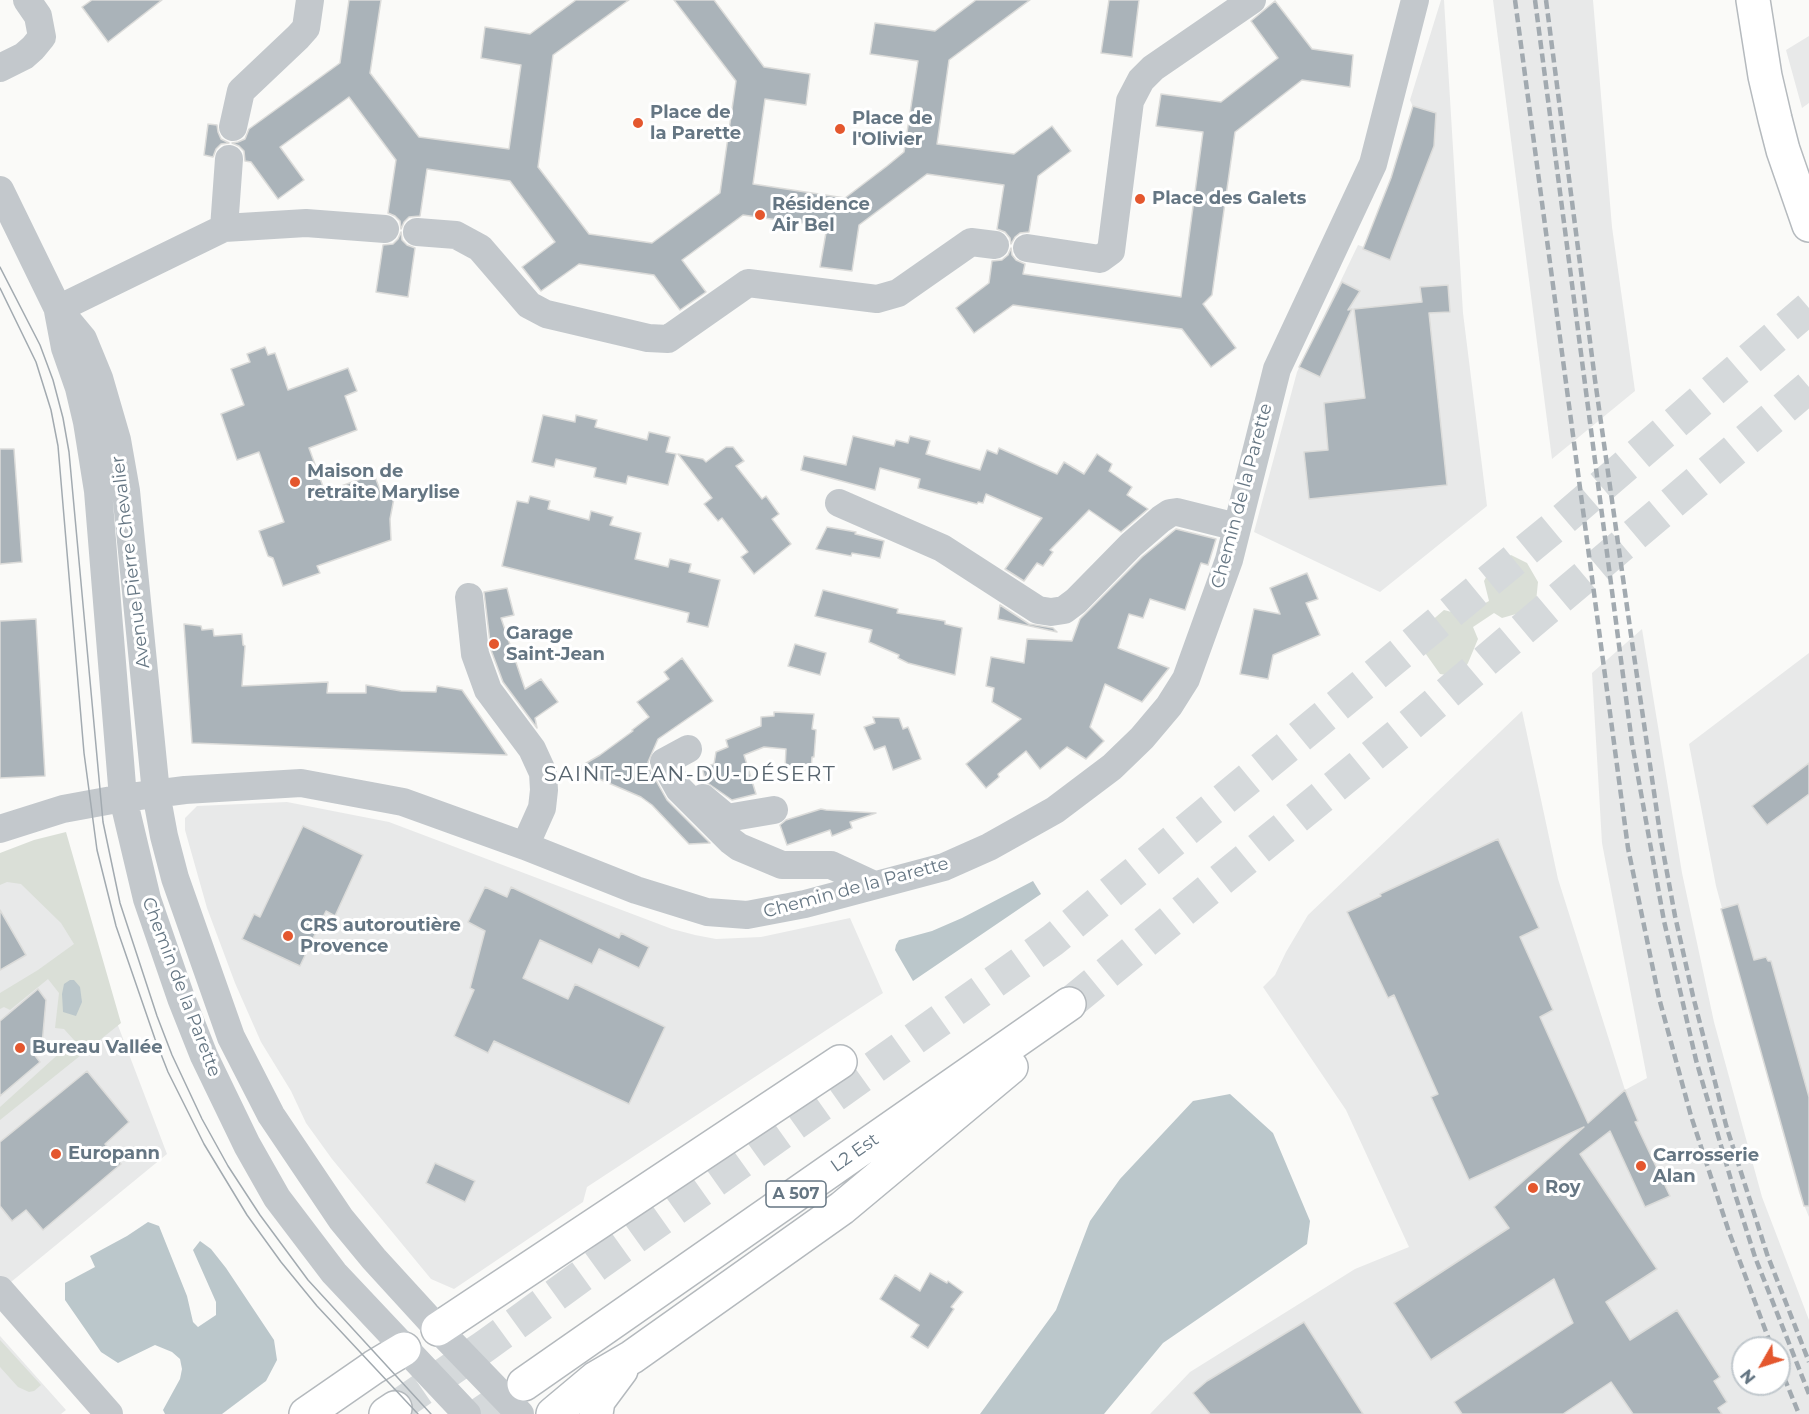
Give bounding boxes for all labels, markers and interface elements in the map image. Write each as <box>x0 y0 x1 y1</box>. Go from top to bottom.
place label: Place de la Parette <box>650 102 741 144</box>
place label: Place de l'Olivier <box>852 108 933 150</box>
marker: Place de la Parette <box>631 116 645 130</box>
marker: Place de l'Olivier <box>833 122 847 136</box>
place label: Place des Galets <box>1152 188 1306 210</box>
marker: Place des Galets <box>1133 192 1147 206</box>
place label: Résidence Air Bel <box>772 194 870 236</box>
marker: Résidence Air Bel <box>753 208 767 222</box>
street label: Chemin de la Parette <box>1207 401 1277 591</box>
street label: Avenue Pierre Chevalier <box>107 454 155 670</box>
place label: Maison de retraite Marylise <box>307 461 460 504</box>
marker: Maison de retraite Marylise <box>288 475 302 489</box>
place label: Garage Saint-Jean <box>506 623 605 666</box>
marker: Garage Saint-Jean <box>487 637 501 651</box>
district label: SAINT-JEAN-DU-DÉSERT <box>544 762 836 788</box>
street label: Chemin de la Parette <box>761 853 951 923</box>
street label: Chemin de la Parette <box>137 894 225 1080</box>
place label: CRS autoroutière Provence <box>300 915 461 958</box>
marker: CRS autoroutière Provence <box>281 929 295 943</box>
place label: Bureau Vallée <box>32 1037 162 1059</box>
marker: Bureau Vallée <box>13 1041 27 1055</box>
street label: L2 Est <box>827 1129 883 1177</box>
place label: Europann <box>68 1143 160 1165</box>
place label: Carrosserie Alan <box>1653 1145 1759 1188</box>
marker: Europann <box>49 1147 63 1161</box>
marker: Carrosserie Alan <box>1634 1159 1648 1173</box>
place label: Roy <box>1545 1177 1581 1199</box>
road number: A 507 <box>766 1181 826 1207</box>
marker: Roy <box>1526 1181 1540 1195</box>
north arrow <box>1731 1336 1791 1396</box>
text: N <box>1737 1365 1760 1387</box>

